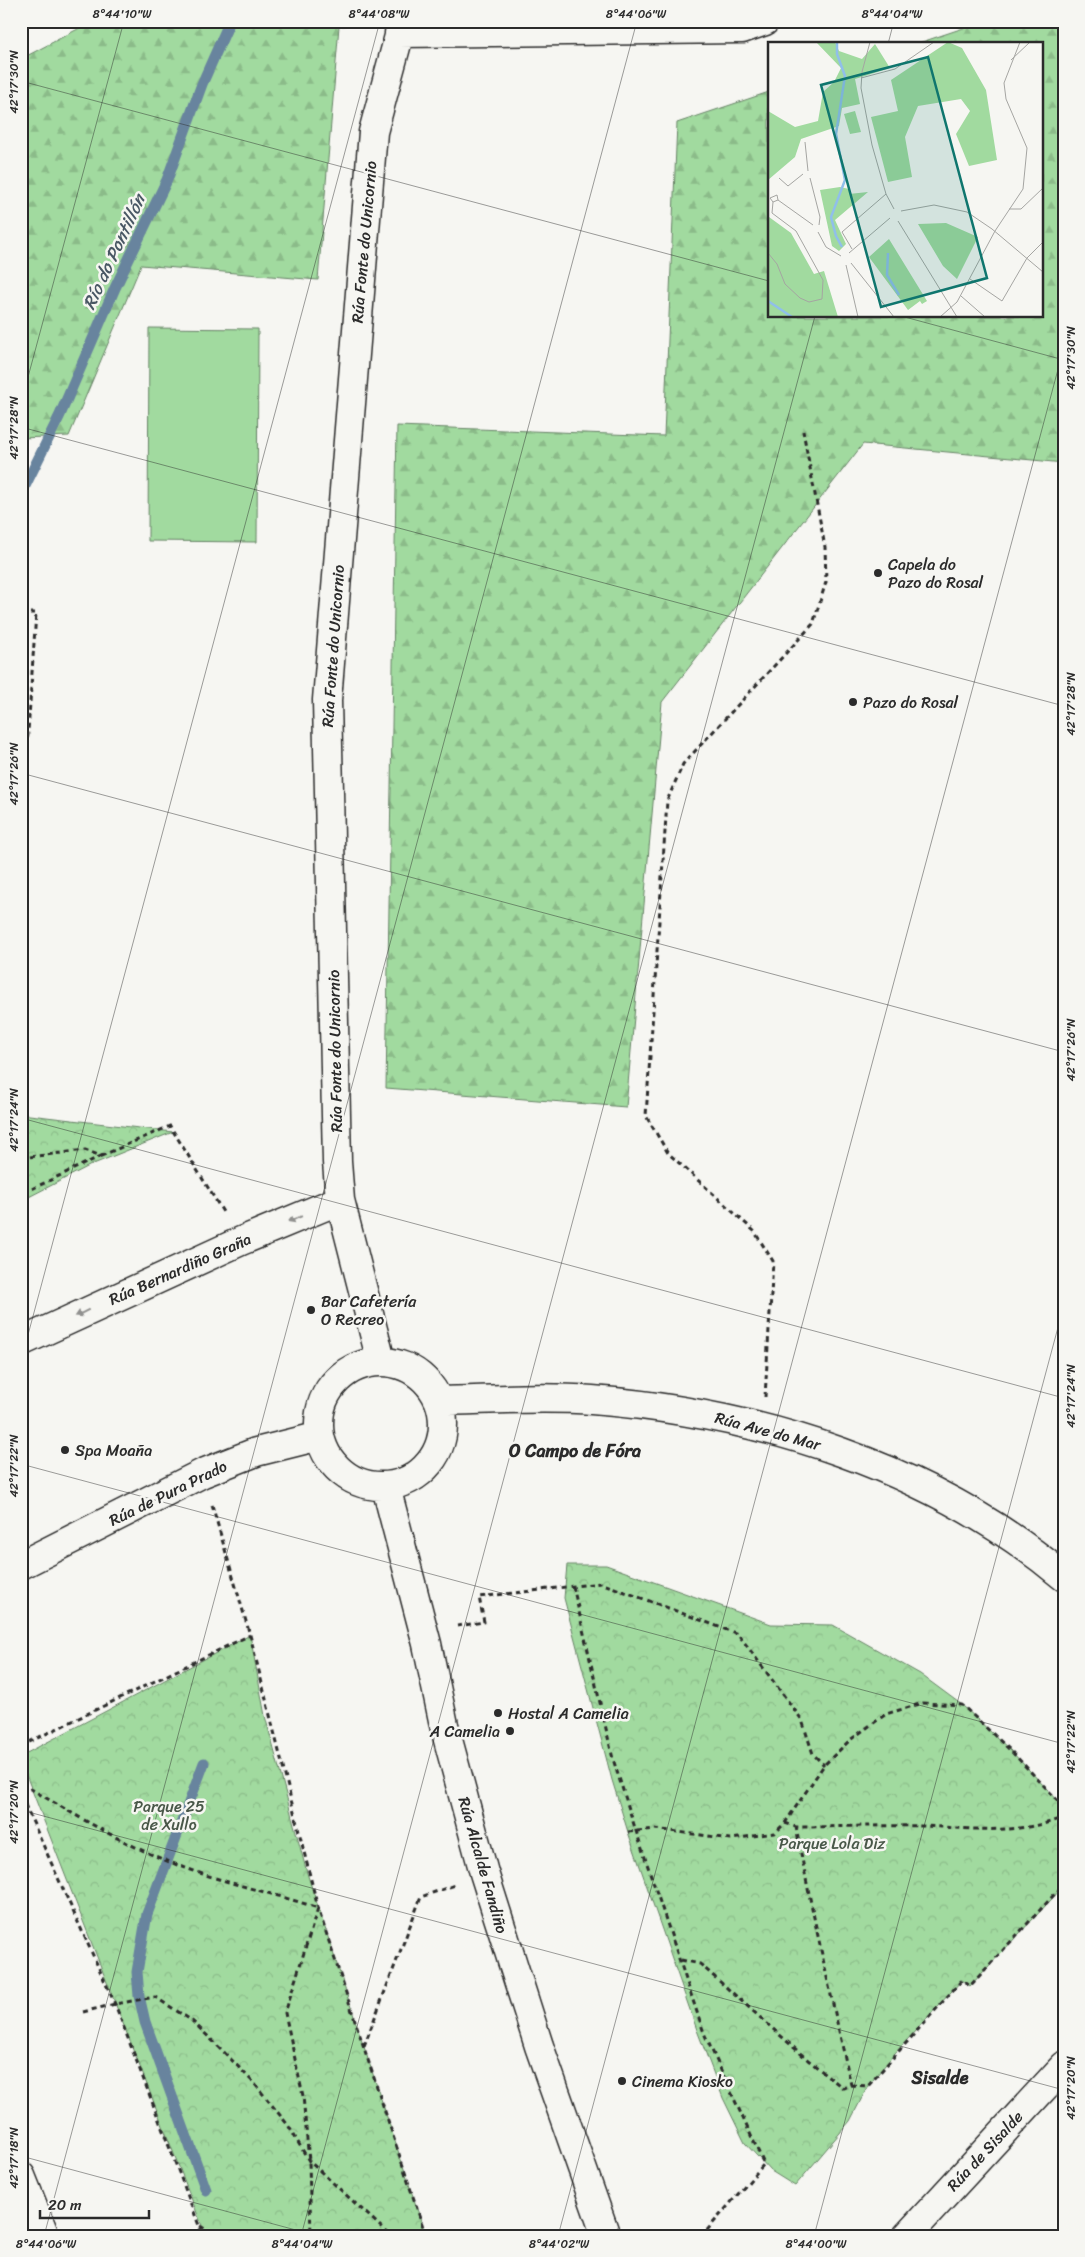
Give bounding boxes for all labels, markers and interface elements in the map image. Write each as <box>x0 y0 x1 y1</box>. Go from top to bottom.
text: 8°44'10"W <box>93 3 152 25</box>
text: 8°44'08"W <box>349 3 410 25</box>
text: 8°44'06"W <box>606 3 667 25</box>
text: 8°44'04"W <box>861 3 923 25</box>
inset map <box>768 42 1042 318</box>
text: 42°17'30"N <box>3 50 25 114</box>
street label: Rúa Fonte do Unicornio <box>342 160 386 324</box>
water label: Río do Pontillón <box>73 187 156 315</box>
text: 42°17'30"N <box>1060 326 1082 390</box>
text: 42°17'28"N <box>3 396 25 460</box>
place label: Capela do Pazo do Rosal <box>888 550 984 597</box>
street label: Rúa Fonte do Unicornio <box>313 564 353 728</box>
marker: Capela do Pazo do Rosal <box>872 567 884 579</box>
text: 42°17'28"N <box>1060 672 1082 736</box>
place label: Pazo do Rosal <box>863 688 959 717</box>
marker: Pazo do Rosal <box>847 696 859 708</box>
text: 42°17'26"N <box>3 742 25 806</box>
street label: Rúa Fonte do Unicornio <box>319 969 351 1133</box>
text: 42°17'26"N <box>1060 1018 1082 1082</box>
text: 42°17'24"N <box>3 1087 25 1152</box>
one-way arrow <box>287 1215 302 1223</box>
street label: Rúa Bernardiño Graña <box>104 1224 256 1314</box>
place label: Bar Cafetería O Recreo <box>321 1287 417 1334</box>
marker: Bar Cafetería O Recreo <box>305 1304 317 1316</box>
one-way arrow <box>75 1309 89 1317</box>
text: 42°17'24"N <box>1060 1363 1082 1428</box>
street label: Rúa Ave do Mar <box>712 1403 826 1459</box>
text: 42°17'22"N <box>3 1434 25 1498</box>
district label: O Campo de Fóra <box>509 1435 641 1467</box>
place label: Spa Moaña <box>75 1436 152 1465</box>
marker: Spa Moaña <box>59 1444 71 1456</box>
street label: Rúa de Pura Prado <box>104 1452 232 1534</box>
place label: Hostal A Camelia <box>508 1699 629 1728</box>
marker: Hostal A Camelia <box>492 1707 504 1719</box>
text: 42°17'22"N <box>1060 1710 1082 1774</box>
place label: A Camelia <box>429 1717 500 1746</box>
marker: A Camelia <box>504 1725 516 1737</box>
text: 42°17'20"N <box>3 1779 25 1844</box>
park label: Parque 25 de Xullo <box>133 1792 205 1839</box>
street label: Rúa Alcalde Fandiño <box>450 1793 516 1937</box>
park label: Parque Lola Diz <box>779 1829 886 1858</box>
text: 42°17'20"N <box>1060 2055 1082 2120</box>
district label: Sisalde <box>911 2062 969 2094</box>
place label: Cinema Kiosko <box>632 2067 733 2096</box>
marker: Cinema Kiosko <box>616 2075 628 2087</box>
street label: Rúa de Sisalde <box>939 2104 1031 2198</box>
text: 42°17'18"N <box>3 2126 25 2189</box>
scale bar <box>40 2187 149 2219</box>
text: 20 m <box>48 2192 82 2218</box>
text: 8°44'06"W <box>16 2233 77 2255</box>
text: 8°44'04"W <box>271 2233 333 2255</box>
text: 8°44'02"W <box>529 2233 590 2255</box>
text: 8°44'00"W <box>785 2233 847 2255</box>

